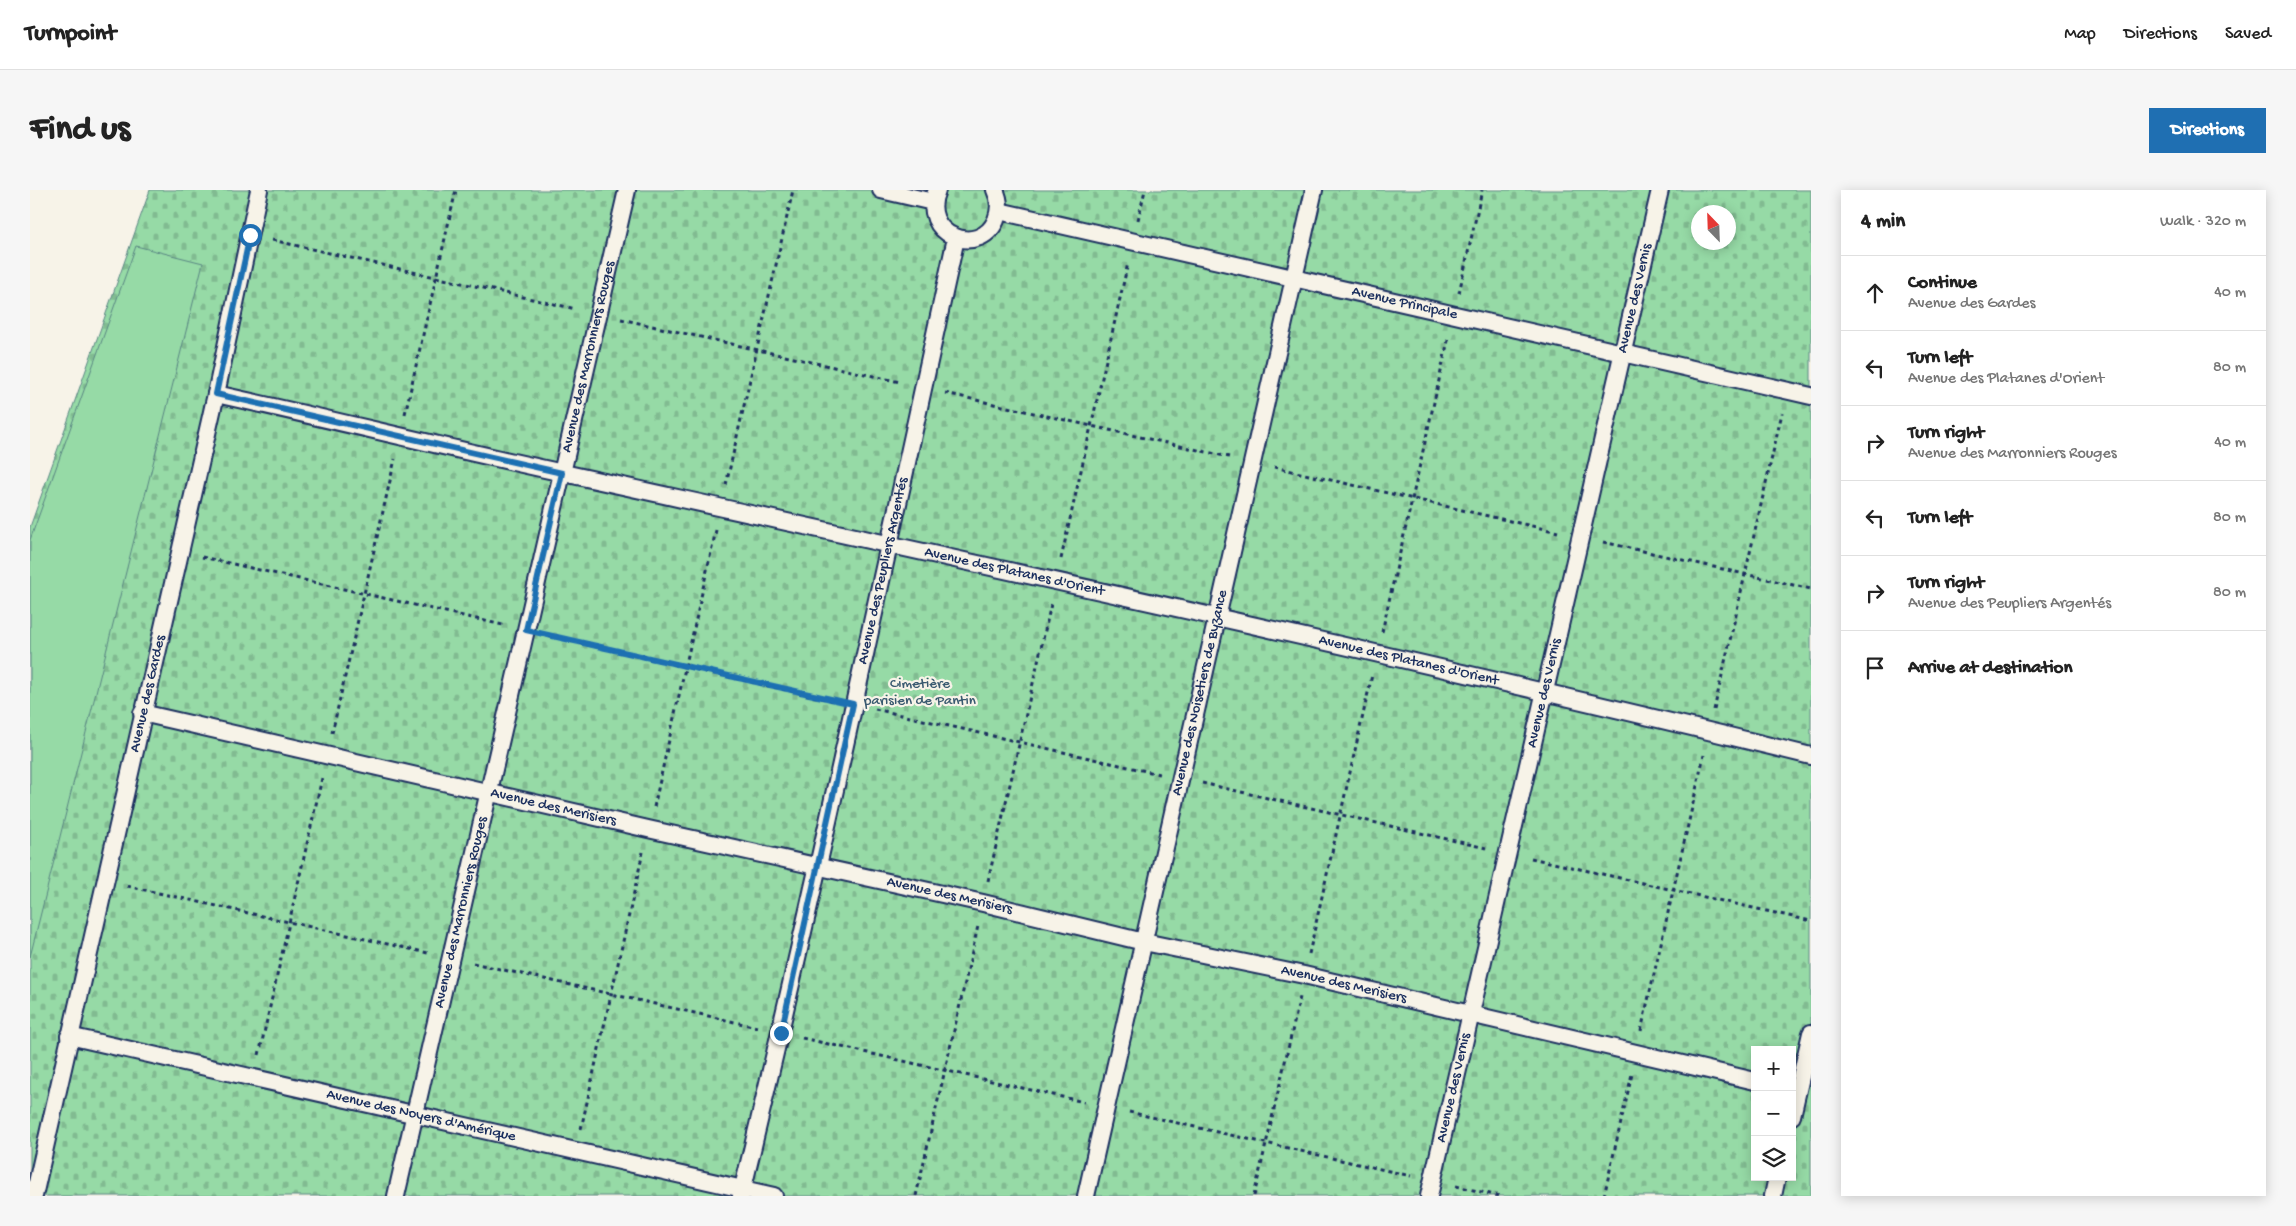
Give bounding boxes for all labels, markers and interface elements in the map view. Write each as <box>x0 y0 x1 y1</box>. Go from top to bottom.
text: Turnpoint <box>25 20 116 49</box>
text: Map <box>2064 24 2096 45</box>
text: Directions <box>2124 24 2197 45</box>
text: Saved <box>2225 24 2271 45</box>
button: Directions <box>2149 108 2266 153</box>
text: Find us <box>30 110 130 151</box>
north arrow <box>1691 205 1736 250</box>
text: 4 min <box>1861 210 1905 235</box>
text: Walk · 320 m <box>2160 213 2246 232</box>
route start <box>239 224 262 247</box>
street label: Avenue des Vernis <box>1614 241 1656 355</box>
street label: Avenue des Marronniers Rouges <box>558 259 619 454</box>
text: Continue <box>1908 272 1977 295</box>
icon: ahead <box>1861 279 1889 307</box>
street label: Avenue Principale <box>1350 283 1459 324</box>
text: 40 m <box>2214 284 2246 303</box>
text: Avenue des Gardes <box>1908 295 2035 314</box>
text: Turn left <box>1908 347 1972 370</box>
icon: left <box>1861 354 1889 382</box>
text: 80 m <box>2213 359 2246 378</box>
text: Avenue des Platanes d'Orient <box>1908 370 2104 389</box>
text: Turn right <box>1908 422 1984 445</box>
icon: right <box>1861 429 1889 457</box>
text: 40 m <box>2214 434 2246 453</box>
text: Avenue des Marronniers Rouges <box>1908 445 2117 464</box>
street label: Avenue des Peupliers Argentés <box>854 475 913 666</box>
icon: left <box>1861 504 1889 532</box>
text: Turn left <box>1908 507 1972 530</box>
text: 80 m <box>2213 509 2246 528</box>
street label: Avenue des Platanes d'Orient <box>923 543 1108 601</box>
text: Turn right <box>1908 572 1984 595</box>
icon: right <box>1861 579 1889 607</box>
text: 80 m <box>2213 584 2246 603</box>
street label: Avenue des Noisetiers de Byzance <box>1168 588 1232 797</box>
text: Avenue des Peupliers Argentés <box>1908 595 2111 614</box>
street label: Avenue des Platanes d'Orient <box>1317 631 1502 691</box>
street label: Avenue des Gardes <box>126 633 170 754</box>
street label: Avenue des Vernis <box>1523 636 1566 750</box>
icon: arrive <box>1861 654 1889 682</box>
text: Arrive at destination <box>1908 657 2072 680</box>
park label: Cimetière parisien de Pantin <box>863 675 976 710</box>
street label: Avenue des Merisiers <box>489 784 618 831</box>
street label: Avenue des Marronniers Rouges <box>430 815 492 1010</box>
street label: Avenue des Merisiers <box>885 873 1015 919</box>
street label: Avenue des Merisiers <box>1279 961 1409 1008</box>
route end <box>770 1022 793 1045</box>
street label: Avenue des Vernis <box>1433 1031 1475 1144</box>
map controls <box>1751 1046 1796 1181</box>
button: + <box>1751 1046 1796 1091</box>
street label: Avenue des Noyers d'Amérique <box>325 1086 518 1146</box>
button: − <box>1751 1091 1796 1136</box>
button: layers <box>1751 1136 1796 1181</box>

